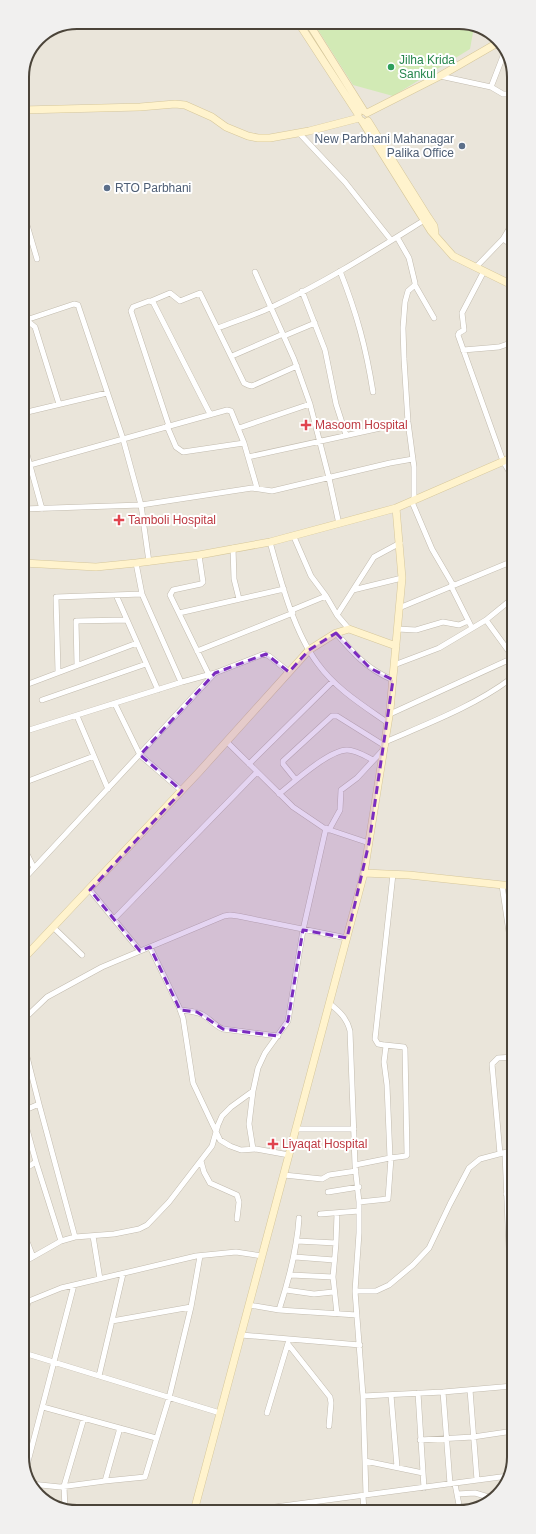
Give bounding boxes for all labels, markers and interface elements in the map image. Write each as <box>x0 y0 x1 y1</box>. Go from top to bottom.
place label: Jilha Krida Sankul <box>399 53 455 81</box>
marker: Jilha Krida Sankul <box>386 62 396 72</box>
place label: New Parbhani Mahanagar Palika Office <box>315 132 454 160</box>
marker: New Parbhani Mahanagar Palika Office <box>457 141 467 151</box>
place label: RTO Parbhani <box>115 181 191 195</box>
marker: RTO Parbhani <box>102 183 112 193</box>
place label: Masoom Hospital <box>315 418 408 432</box>
marker: Masoom Hospital <box>300 419 312 431</box>
place label: Tamboli Hospital <box>128 513 216 527</box>
marker: Tamboli Hospital <box>113 514 125 526</box>
place label: Liyaqat Hospital <box>282 1137 367 1151</box>
marker: Liyaqat Hospital <box>267 1138 279 1150</box>

